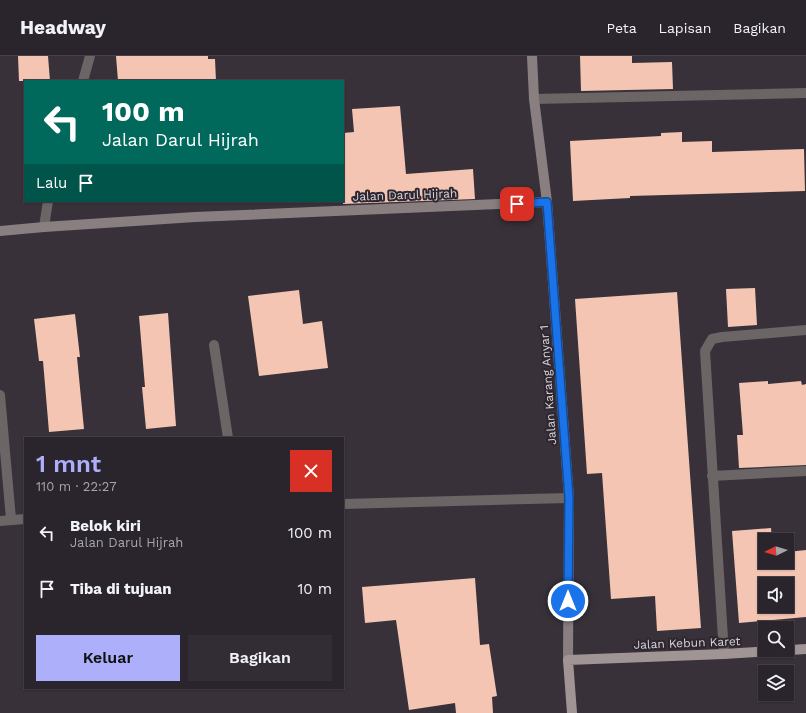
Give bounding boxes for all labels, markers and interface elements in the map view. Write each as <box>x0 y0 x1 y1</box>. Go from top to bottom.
text: Headway <box>20 16 106 39</box>
text: Peta <box>607 20 637 36</box>
text: Lapisan <box>659 20 711 36</box>
text: Bagikan <box>733 20 786 36</box>
text: 100 m <box>102 95 185 128</box>
icon: left <box>36 96 88 148</box>
text: Jalan Darul Hijrah <box>102 129 259 150</box>
icon: arrive <box>75 172 97 194</box>
text: Lalu <box>36 174 67 192</box>
street label: Jalan Darul Hijrah <box>352 186 458 204</box>
pin <box>500 187 534 221</box>
icon: arrive <box>506 193 528 215</box>
street label: Jalan Karang Anyar 1 <box>537 325 559 445</box>
text: 1 mnt <box>36 450 101 478</box>
button: close <box>290 450 332 492</box>
text: 110 m · 22:27 <box>36 479 116 494</box>
text: Belok kiri <box>70 517 141 535</box>
icon: left <box>36 522 58 544</box>
text: 100 m <box>288 524 332 542</box>
north arrow <box>758 533 794 569</box>
map controls <box>758 533 794 701</box>
text: Jalan Darul Hijrah <box>70 535 183 550</box>
button: sound <box>758 577 794 613</box>
icon: arrive <box>36 578 58 600</box>
text: Tiba di tujuan <box>70 580 172 598</box>
text: 10 m <box>297 580 332 598</box>
position arrow <box>547 580 589 622</box>
button: search <box>758 621 794 657</box>
street label: Jalan Kebun Karet <box>633 634 741 652</box>
button: Keluar <box>36 635 180 681</box>
button: Bagikan <box>188 635 332 681</box>
button: layers <box>758 665 794 701</box>

